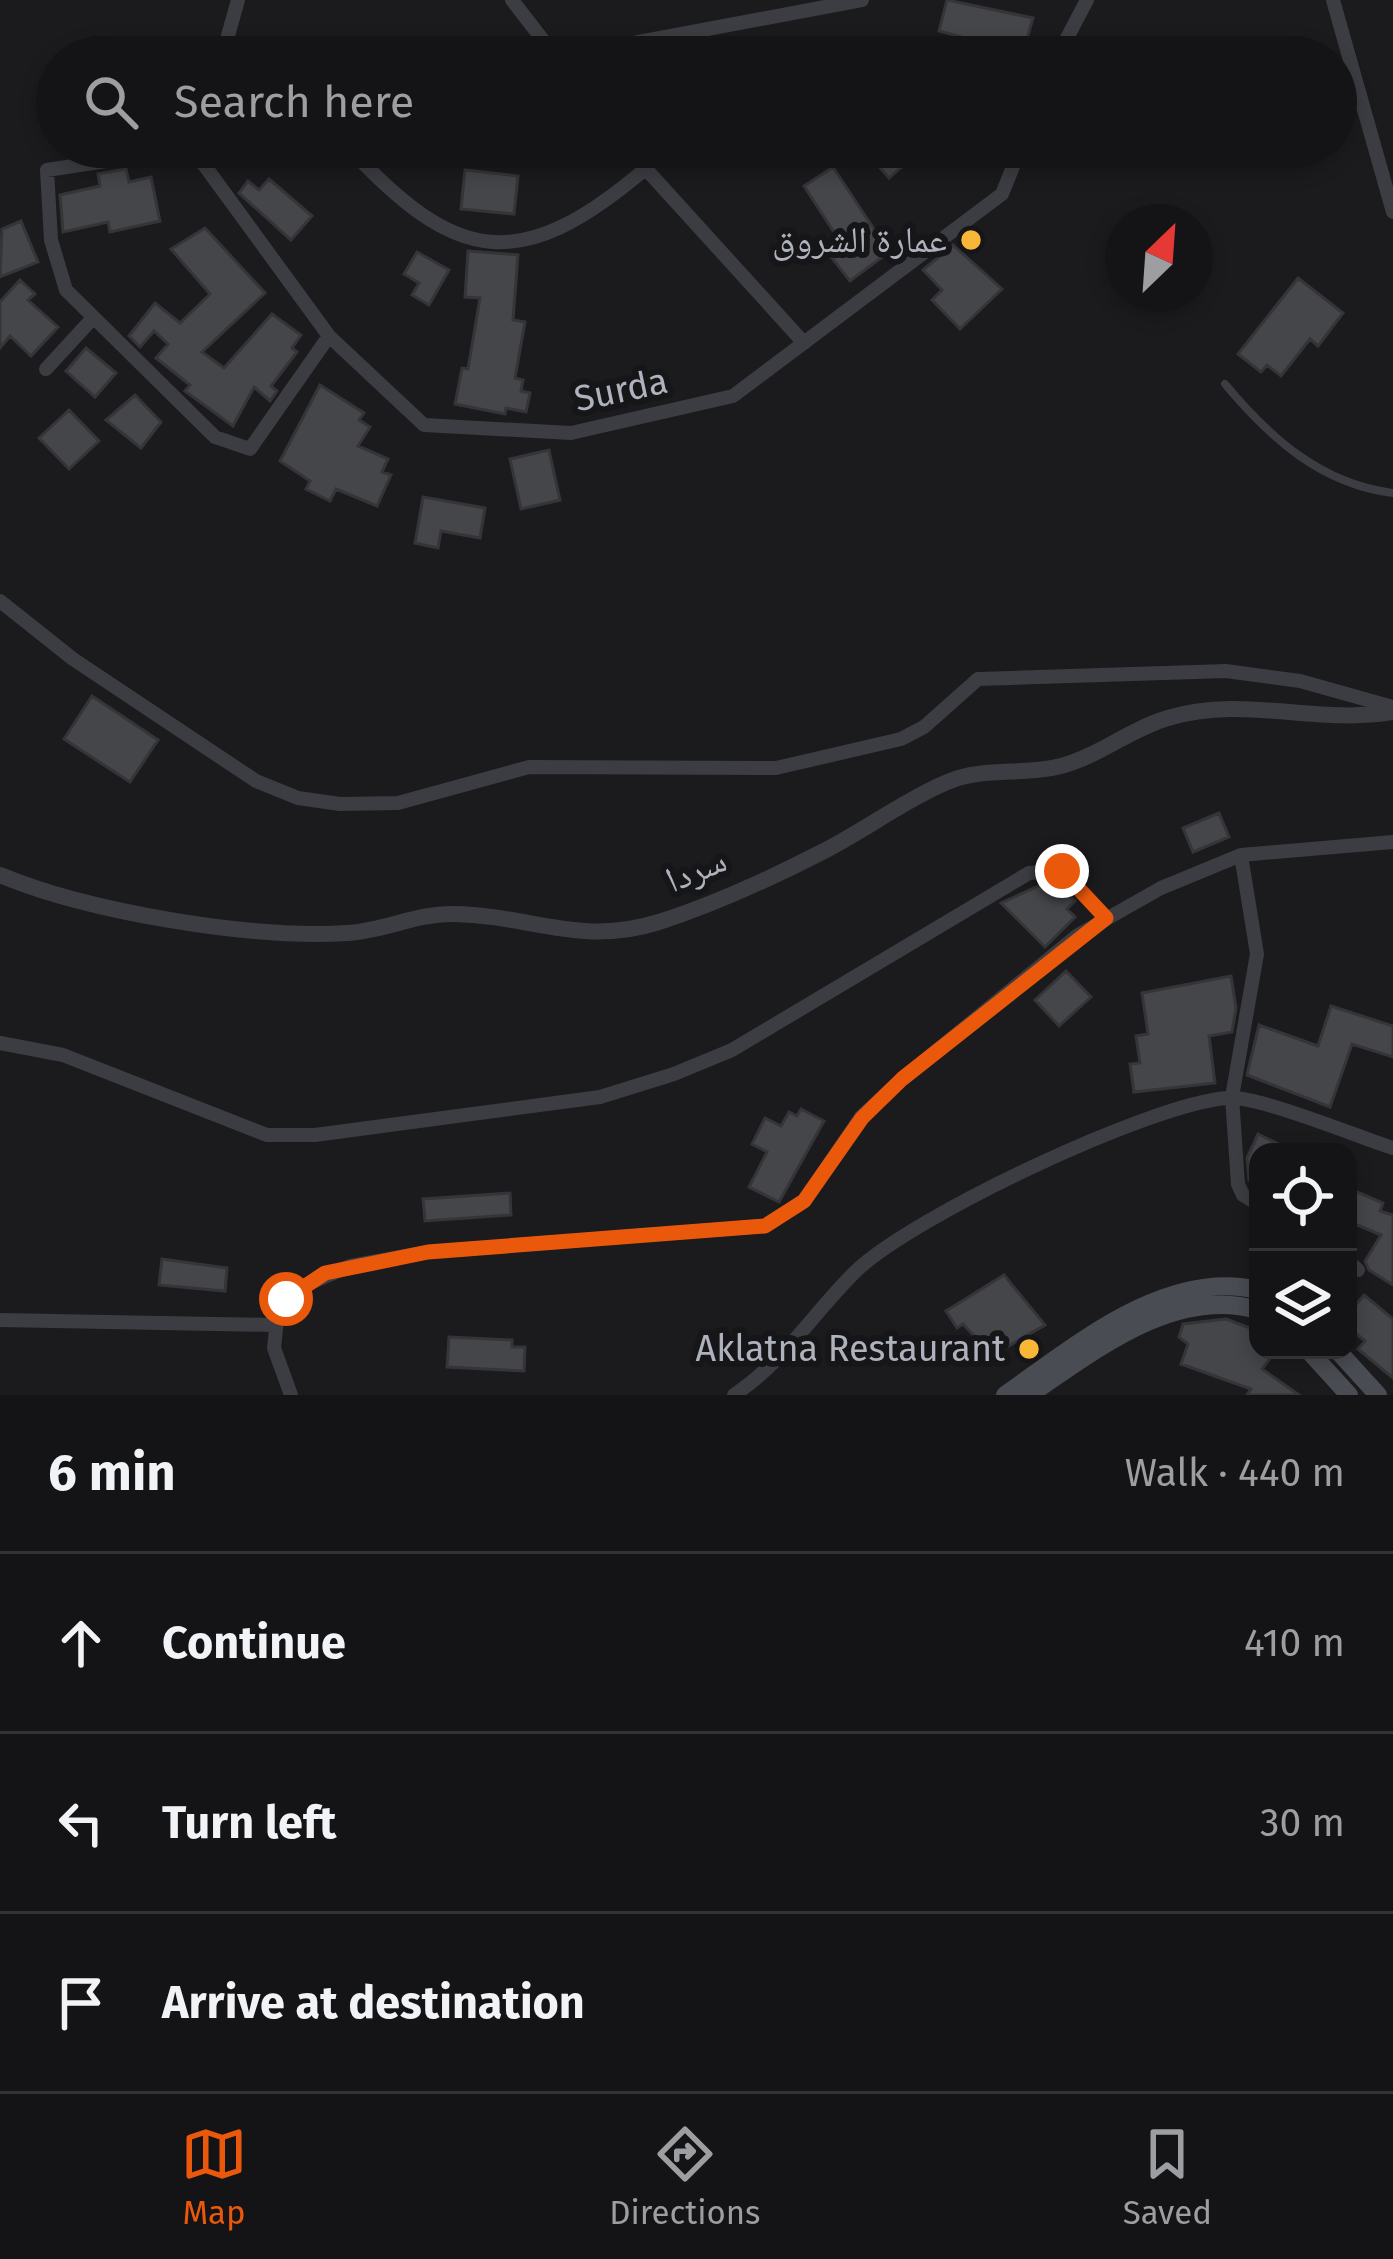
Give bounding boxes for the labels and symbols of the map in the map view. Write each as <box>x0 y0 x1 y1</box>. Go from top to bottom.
north arrow <box>1105 204 1213 312</box>
place label: عمارة الشروق <box>772 218 947 262</box>
marker: عمارة الشروق <box>958 227 984 253</box>
street label: Surda <box>570 359 672 421</box>
street label: سردا <box>659 838 733 902</box>
route end <box>1035 844 1089 898</box>
route start <box>259 1272 313 1326</box>
place label: Aklatna Restaurant <box>696 1327 1005 1371</box>
marker: Aklatna Restaurant <box>1016 1336 1042 1362</box>

